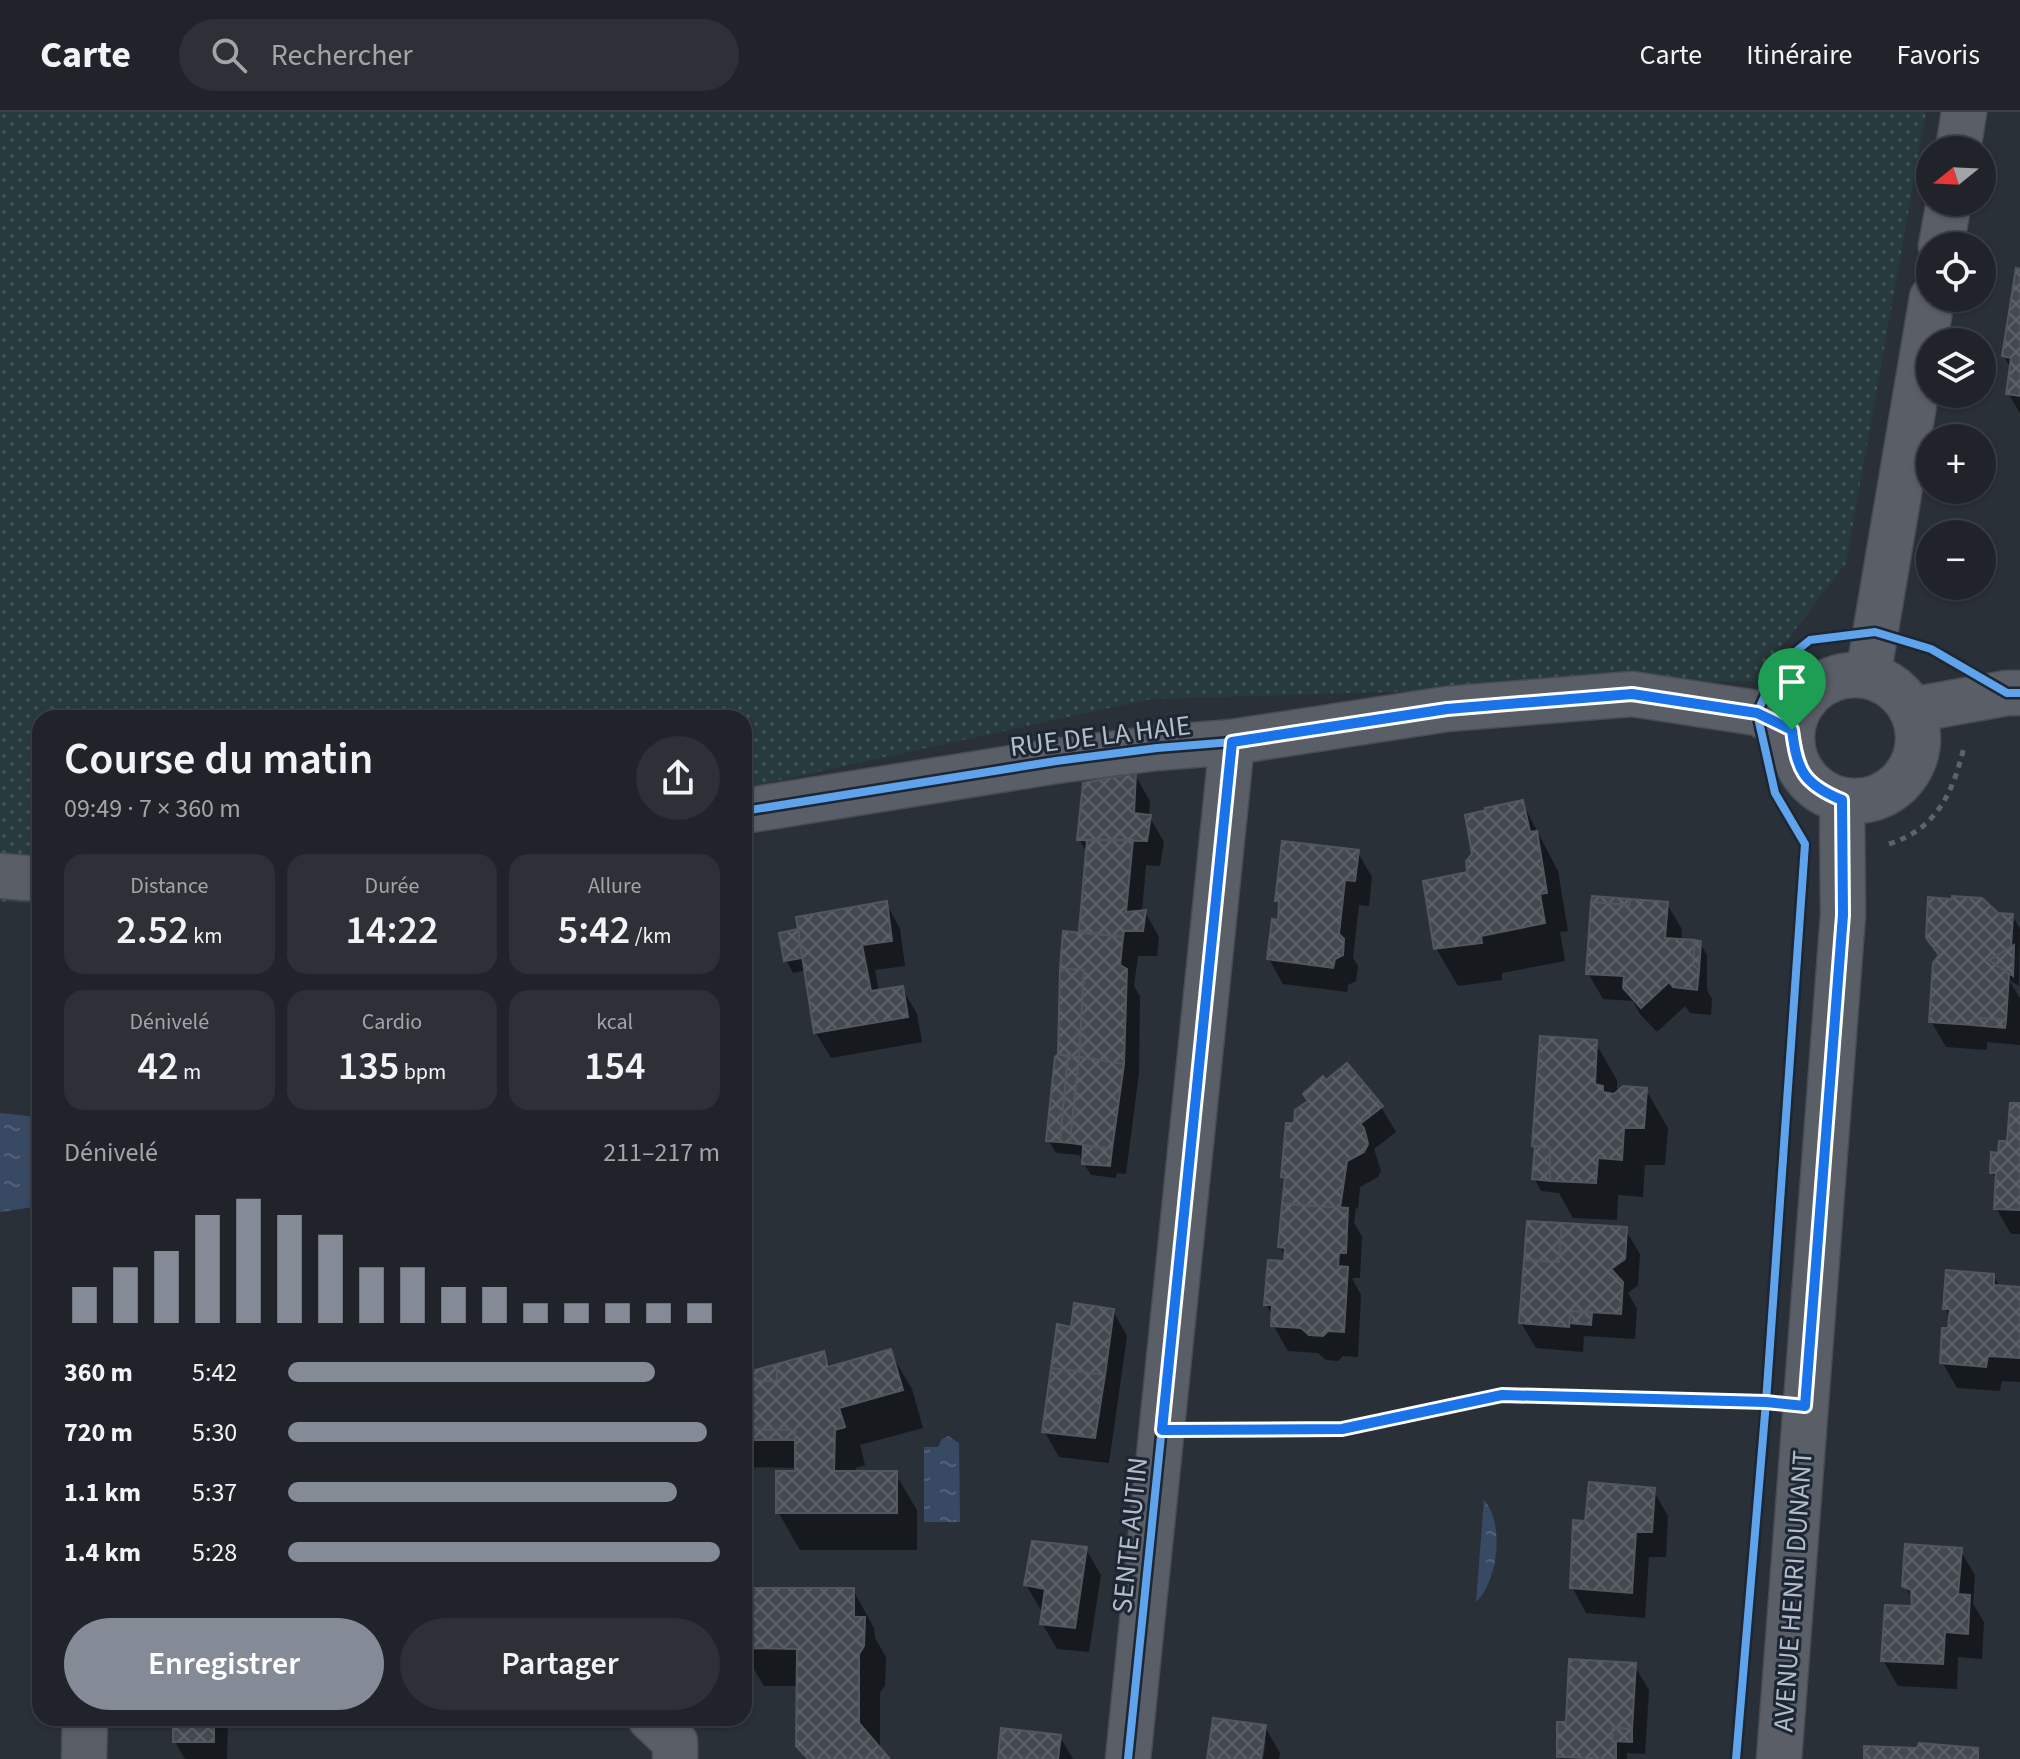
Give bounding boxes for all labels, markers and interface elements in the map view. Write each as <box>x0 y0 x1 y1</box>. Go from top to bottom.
search box <box>179 19 739 91</box>
text: Carte <box>40 28 131 82</box>
icon: search <box>207 33 251 77</box>
text: Rechercher <box>271 34 413 77</box>
text: Carte <box>1639 35 1702 75</box>
text: Itinéraire <box>1746 35 1853 75</box>
text: Favoris <box>1897 35 1980 75</box>
north arrow <box>1916 136 1996 216</box>
map controls <box>1916 136 1996 600</box>
button: locate <box>1916 232 1996 312</box>
button: layers <box>1916 328 1996 408</box>
button: + <box>1916 424 1996 504</box>
button: − <box>1916 520 1996 600</box>
pin <box>1758 648 1826 730</box>
icon: arrive <box>1770 660 1814 704</box>
street label: RUE DE LA HAIE <box>1007 705 1193 767</box>
text: Course du matin <box>64 728 373 791</box>
button: share <box>636 736 720 820</box>
text: 09:49 · 7 × 360 m <box>64 790 241 827</box>
text: Distance <box>130 870 208 902</box>
text: Durée <box>365 870 419 902</box>
text: Allure <box>588 870 641 902</box>
text: 2.52 <box>116 902 189 959</box>
text: 14:22 <box>345 902 439 959</box>
text: 5:42 <box>558 902 630 959</box>
text: km <box>189 920 222 952</box>
text: /km <box>630 920 672 952</box>
text: Dénivelé <box>130 1006 209 1038</box>
text: Cardio <box>362 1006 422 1038</box>
text: kcal <box>596 1006 633 1038</box>
text: 42 <box>137 1038 179 1095</box>
text: 135 <box>338 1038 399 1095</box>
text: 154 <box>584 1038 645 1095</box>
text: m <box>179 1056 201 1088</box>
text: bpm <box>399 1056 446 1088</box>
text: Dénivelé <box>64 1134 158 1171</box>
text: 211–217 m <box>603 1134 720 1171</box>
text: 360 m <box>64 1354 133 1391</box>
text: 5:42 <box>192 1354 237 1391</box>
text: 720 m <box>64 1414 133 1451</box>
text: 5:30 <box>192 1414 237 1451</box>
street label: AVENUE HENRI DUNANT <box>1763 1449 1823 1733</box>
street label: SENTE AUTIN <box>1102 1455 1158 1615</box>
text: 1.1 km <box>64 1474 141 1511</box>
text: 5:37 <box>192 1474 237 1511</box>
text: 1.4 km <box>64 1534 141 1571</box>
text: 5:28 <box>192 1534 237 1571</box>
button: Enregistrer <box>64 1618 384 1710</box>
button: Partager <box>400 1618 720 1710</box>

